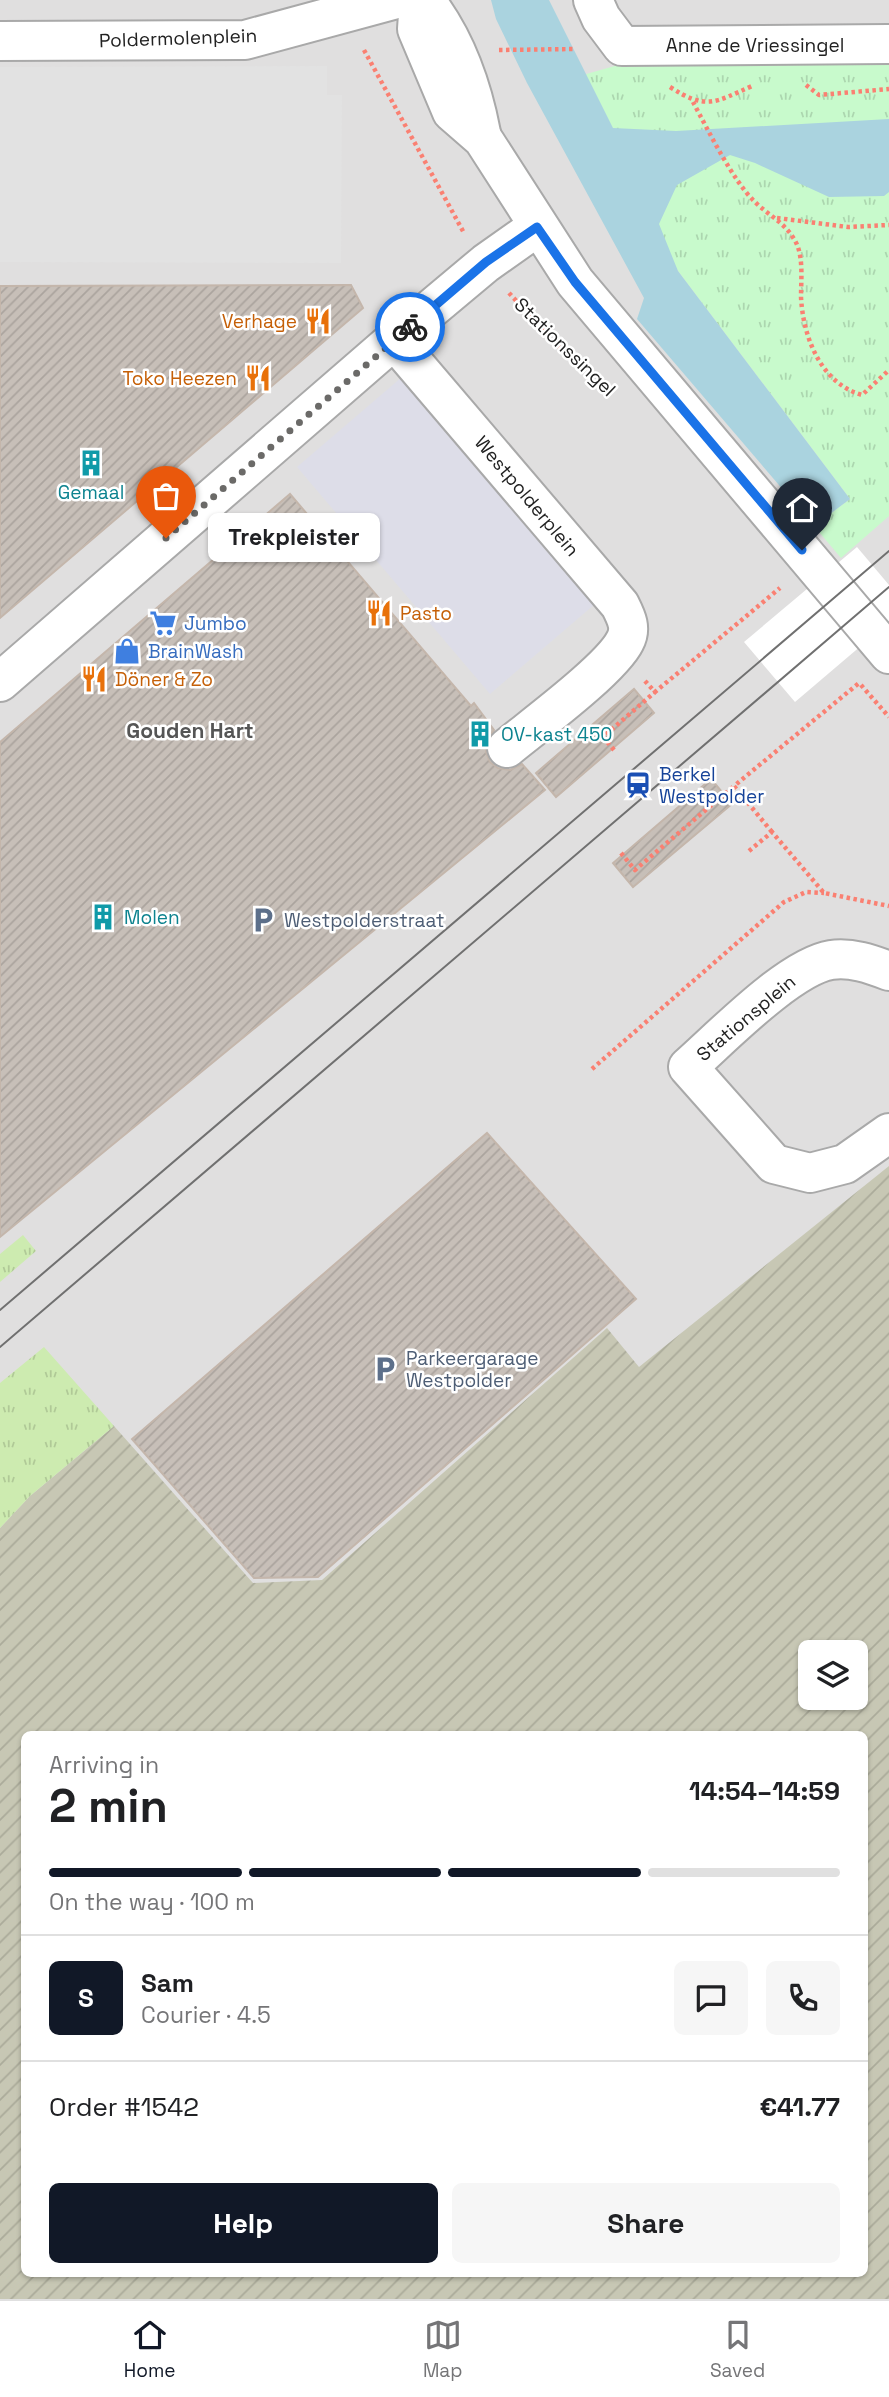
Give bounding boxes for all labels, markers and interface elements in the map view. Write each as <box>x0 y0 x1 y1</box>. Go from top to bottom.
street label: Poldermolenplein <box>98 23 258 53</box>
street label: Anne de Vriessingel <box>666 33 844 58</box>
courier <box>375 292 445 362</box>
street label: Stationssingel <box>509 292 621 402</box>
restaurant icon: Verhage <box>303 306 333 336</box>
icon: bike <box>391 308 429 346</box>
place label: Verhage <box>222 309 297 334</box>
restaurant icon: Toko Heezen <box>243 363 273 393</box>
place label: Toko Heezen <box>123 366 237 391</box>
street label: Westpolderplein <box>469 431 585 561</box>
building icon: Gemaal <box>76 448 106 478</box>
pin <box>136 466 196 538</box>
icon: bag <box>147 477 185 515</box>
pin <box>772 478 832 550</box>
place label: Gemaal <box>58 480 124 505</box>
icon: home <box>783 489 821 527</box>
callout: Trekpleister <box>208 514 380 562</box>
text: Trekpleister <box>228 522 360 552</box>
restaurant icon: Pasto <box>364 598 394 628</box>
place label: Pasto <box>400 601 452 626</box>
supermarket icon: Jumbo <box>148 608 178 638</box>
place label: Jumbo <box>184 611 247 636</box>
shop icon: BrainWash <box>112 636 142 666</box>
place label: BrainWash <box>148 639 244 664</box>
restaurant icon: Döner & Zo <box>79 664 109 694</box>
place label: Döner & Zo <box>115 667 213 692</box>
district label: Gouden Hart <box>126 717 254 744</box>
building icon: OV-kast 450 <box>465 719 495 749</box>
place label: OV-kast 450 <box>501 722 613 747</box>
place label: Berkel Westpolder <box>659 762 764 809</box>
station icon: Berkel Westpolder <box>623 770 653 800</box>
building icon: Molen <box>88 902 118 932</box>
place label: Molen <box>124 905 180 930</box>
parking icon: Westpolderstraat <box>248 905 278 935</box>
place label: Westpolderstraat <box>284 908 445 933</box>
street label: Stationsplein <box>691 969 801 1067</box>
place label: Parkeergarage Westpolder <box>406 1346 538 1393</box>
parking icon: Parkeergarage Westpolder <box>370 1354 400 1384</box>
map controls <box>798 1640 868 1710</box>
button: layers <box>798 1640 868 1710</box>
text: Arriving in <box>49 1750 159 1780</box>
text: 14:54–14:59 <box>689 1774 840 1808</box>
text: 2 min <box>49 1777 168 1835</box>
text: On the way · 100 m <box>49 1887 255 1917</box>
button: chat <box>674 1961 748 2035</box>
button: phone <box>766 1961 840 2035</box>
text: Sam <box>141 1966 194 2000</box>
text: S <box>78 1981 94 2015</box>
text: Courier · 4.5 <box>141 2000 271 2030</box>
text: Order #1542 <box>49 2090 199 2124</box>
text: €41.77 <box>759 2090 840 2124</box>
button: Help <box>49 2183 438 2263</box>
button: Share <box>452 2183 840 2263</box>
tab: Home <box>124 2316 175 2383</box>
tab: Map <box>423 2316 462 2383</box>
tab: Saved <box>710 2316 765 2383</box>

